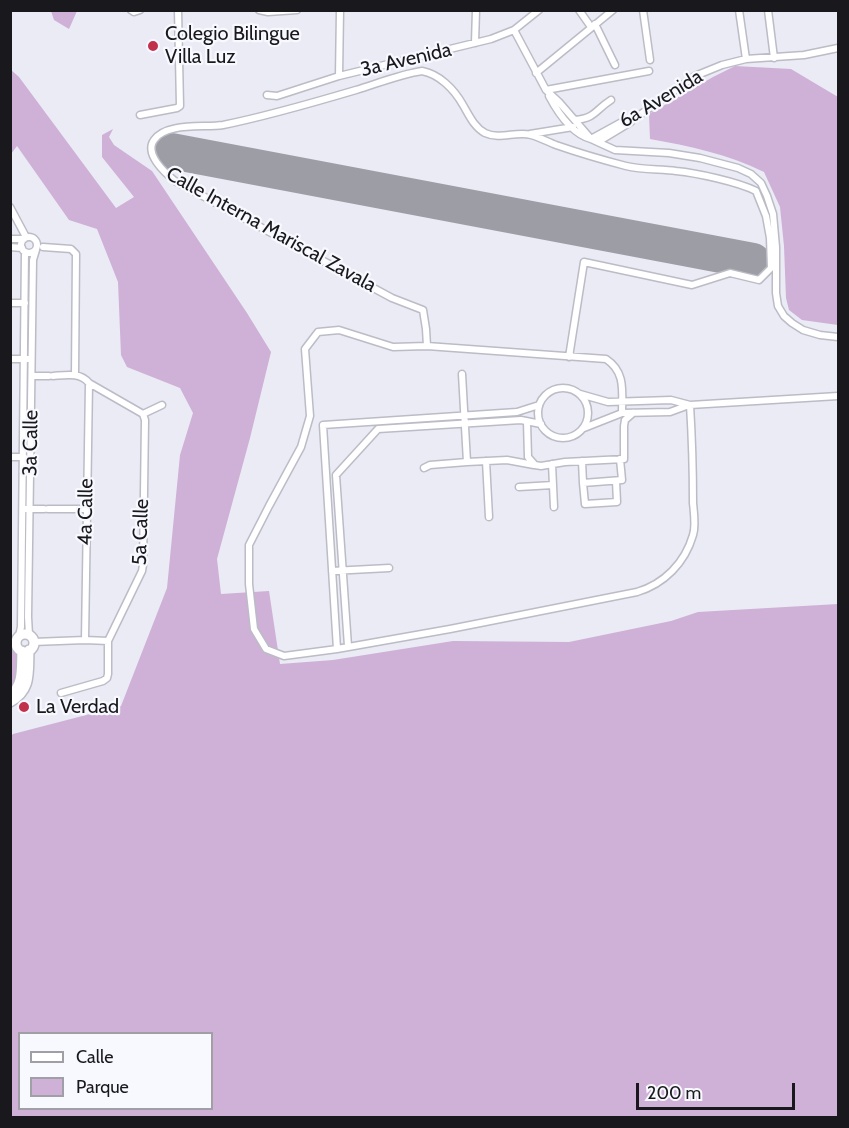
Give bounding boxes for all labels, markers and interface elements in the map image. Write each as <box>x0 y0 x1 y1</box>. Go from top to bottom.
place label: Colegio Bilingue Villa Luz <box>165 22 300 69</box>
street label: 3a Avenida <box>358 38 454 82</box>
marker: Colegio Bilingue Villa Luz <box>146 39 160 53</box>
street label: 6a Avenida <box>615 65 707 133</box>
street label: Calle Interna Mariscal Zavala <box>162 162 380 298</box>
street label: 3a Calle <box>18 410 44 476</box>
street label: 4a Calle <box>73 478 99 546</box>
street label: 5a Calle <box>128 498 154 566</box>
place label: La Verdad <box>36 695 119 719</box>
marker: La Verdad <box>17 700 31 714</box>
legend <box>18 1032 213 1110</box>
text: Calle <box>76 1046 113 1068</box>
scale bar <box>639 1071 798 1109</box>
text: Parque <box>76 1076 129 1098</box>
text: 200 m <box>647 1082 701 1104</box>

